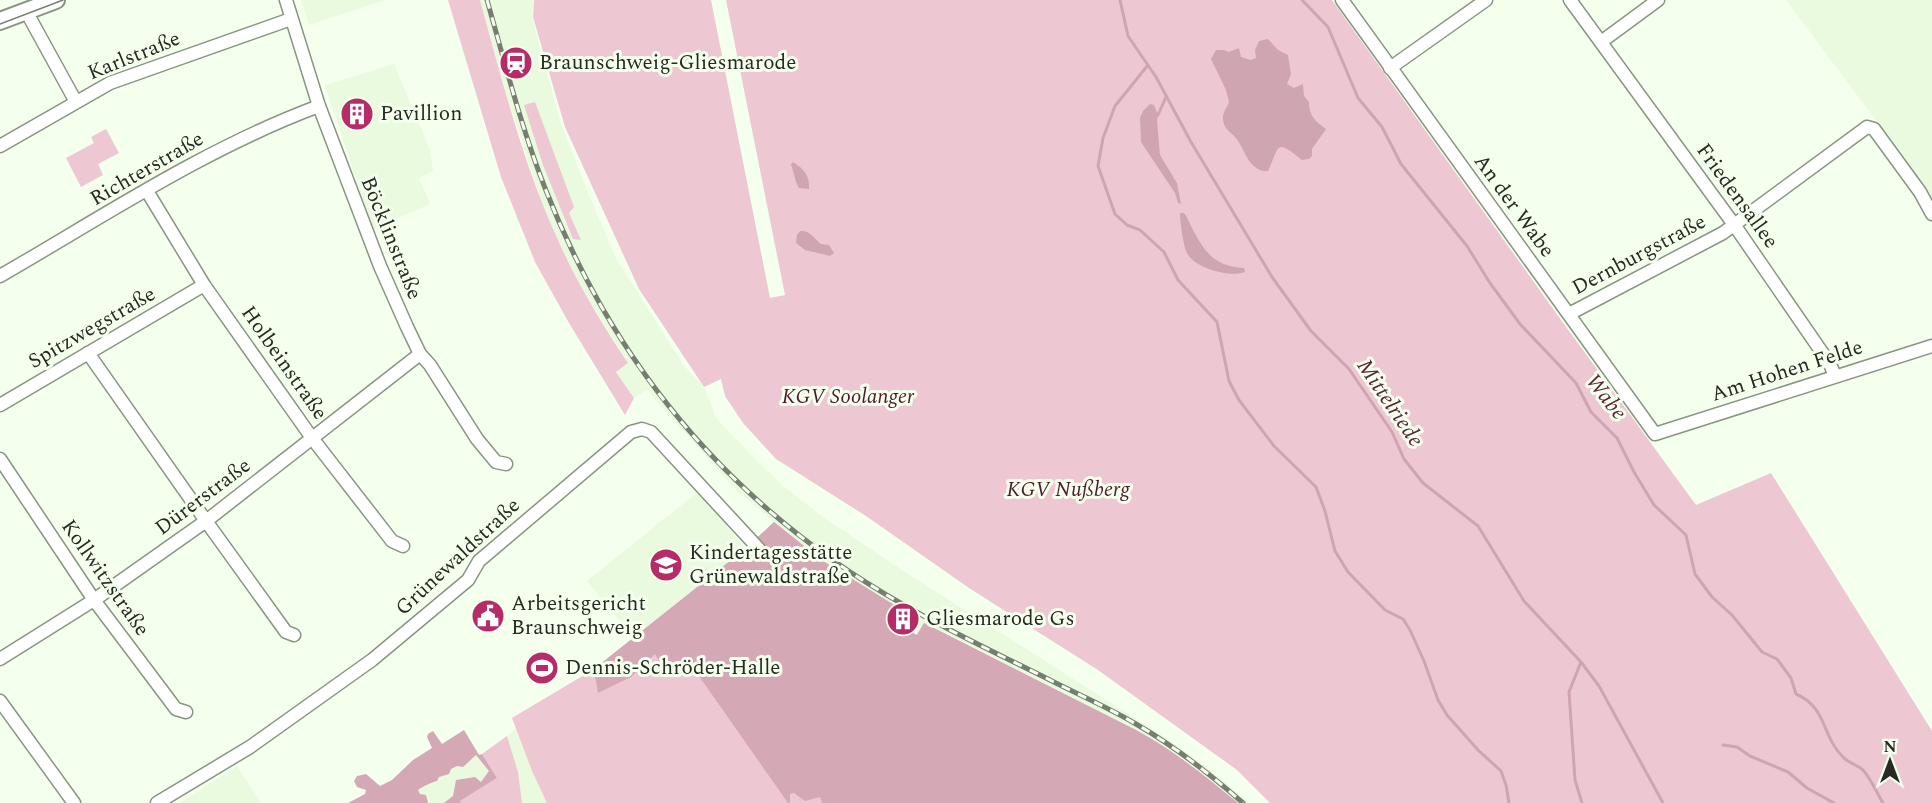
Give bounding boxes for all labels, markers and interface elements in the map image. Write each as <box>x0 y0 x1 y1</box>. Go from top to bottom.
street label: Karlstraße <box>83 23 185 89</box>
station icon: Braunschweig-Gliesmarode <box>498 45 534 81</box>
place label: Braunschweig-Gliesmarode <box>539 47 796 79</box>
building icon: Pavillion <box>339 96 375 132</box>
place label: Pavillion <box>380 98 462 130</box>
street label: Richterstraße <box>84 123 210 215</box>
street label: Friedensallee <box>1688 137 1786 255</box>
street label: An der Wabe <box>1465 148 1563 264</box>
street label: Böcklinstraße <box>352 172 430 304</box>
street label: Dernburgstraße <box>1566 206 1712 304</box>
street label: Spitzwegstraße <box>22 278 162 378</box>
street label: Holbeinstraße <box>233 299 335 427</box>
street label: Am Hohen Felde <box>1707 331 1867 411</box>
water label: Mittelriede <box>1348 352 1432 454</box>
water label: Wabe <box>1577 367 1635 427</box>
park label: KGV Soolanger <box>782 381 915 413</box>
street label: Dürerstraße <box>148 450 258 544</box>
park label: KGV Nußberg <box>1007 474 1130 506</box>
street label: Grünewaldstraße <box>388 491 528 623</box>
street label: Kollwitzstraße <box>53 513 157 643</box>
place label: Kindertagesstätte Grünewaldstraße <box>689 537 852 593</box>
school or university icon: Kindertagesstätte Grünewaldstraße <box>648 547 684 583</box>
place label: Arbeitsgericht Braunschweig <box>511 588 646 644</box>
public building icon: Arbeitsgericht Braunschweig <box>470 598 506 634</box>
building icon: Gliesmarode Gs <box>885 601 921 637</box>
place label: Gliesmarode Gs <box>926 603 1074 635</box>
sports icon: Dennis-Schröder-Halle <box>524 650 560 686</box>
place label: Dennis-Schröder-Halle <box>565 652 781 684</box>
north arrow <box>1860 731 1920 791</box>
text: N <box>1883 735 1897 759</box>

